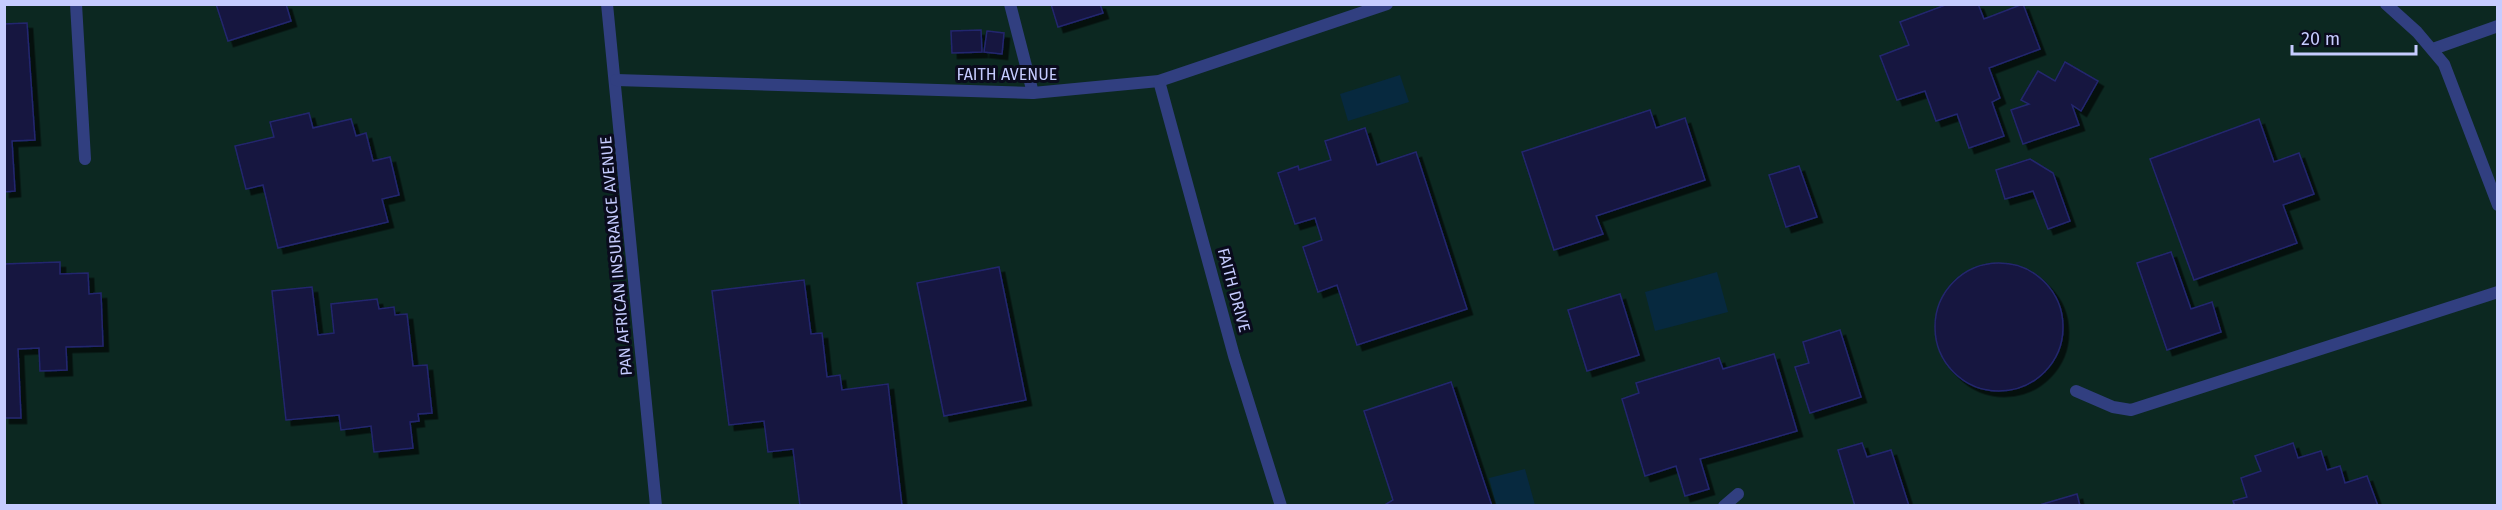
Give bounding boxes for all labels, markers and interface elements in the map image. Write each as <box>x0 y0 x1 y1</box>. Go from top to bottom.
scale bar <box>2292 18 2416 56</box>
text: 20 m <box>2301 28 2340 50</box>
street label: FAITH AVENUE <box>957 65 1057 84</box>
street label: PAN AFRICAN INSURANCE AVENUE <box>596 135 636 377</box>
street label: FAITH DRIVE <box>1214 246 1254 334</box>

